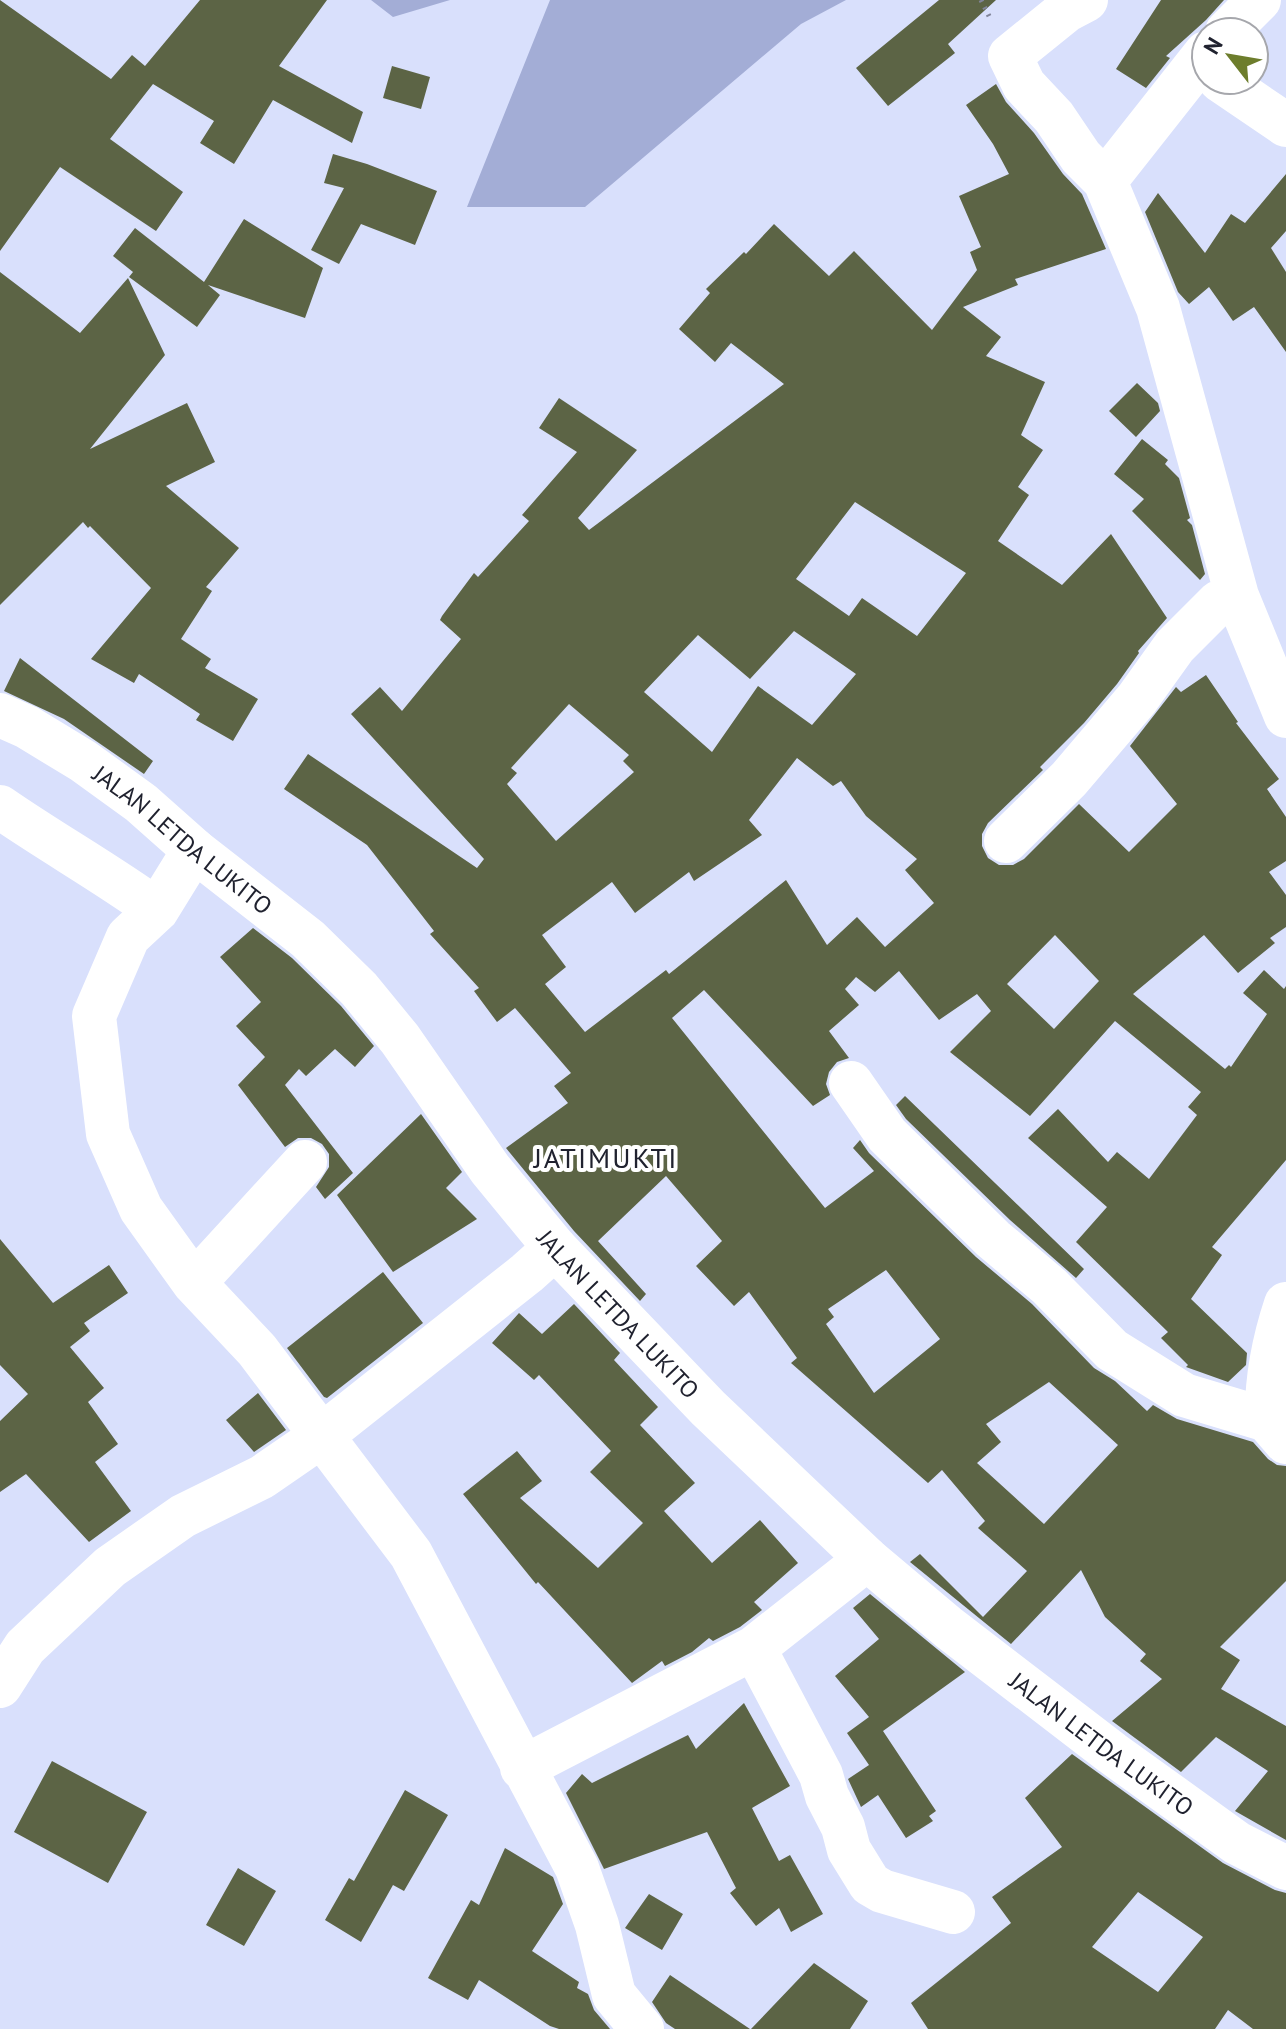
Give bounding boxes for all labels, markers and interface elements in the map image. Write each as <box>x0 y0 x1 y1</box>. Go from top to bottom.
north arrow <box>1190 16 1270 96</box>
text: N <box>1197 32 1229 59</box>
street label: JALAN LETDA LUKITO <box>86 757 279 921</box>
district label: JATIMUKTI <box>533 1139 678 1176</box>
street label: JALAN LETDA LUKITO <box>530 1222 706 1405</box>
street label: JALAN LETDA LUKITO <box>1003 1664 1200 1822</box>

